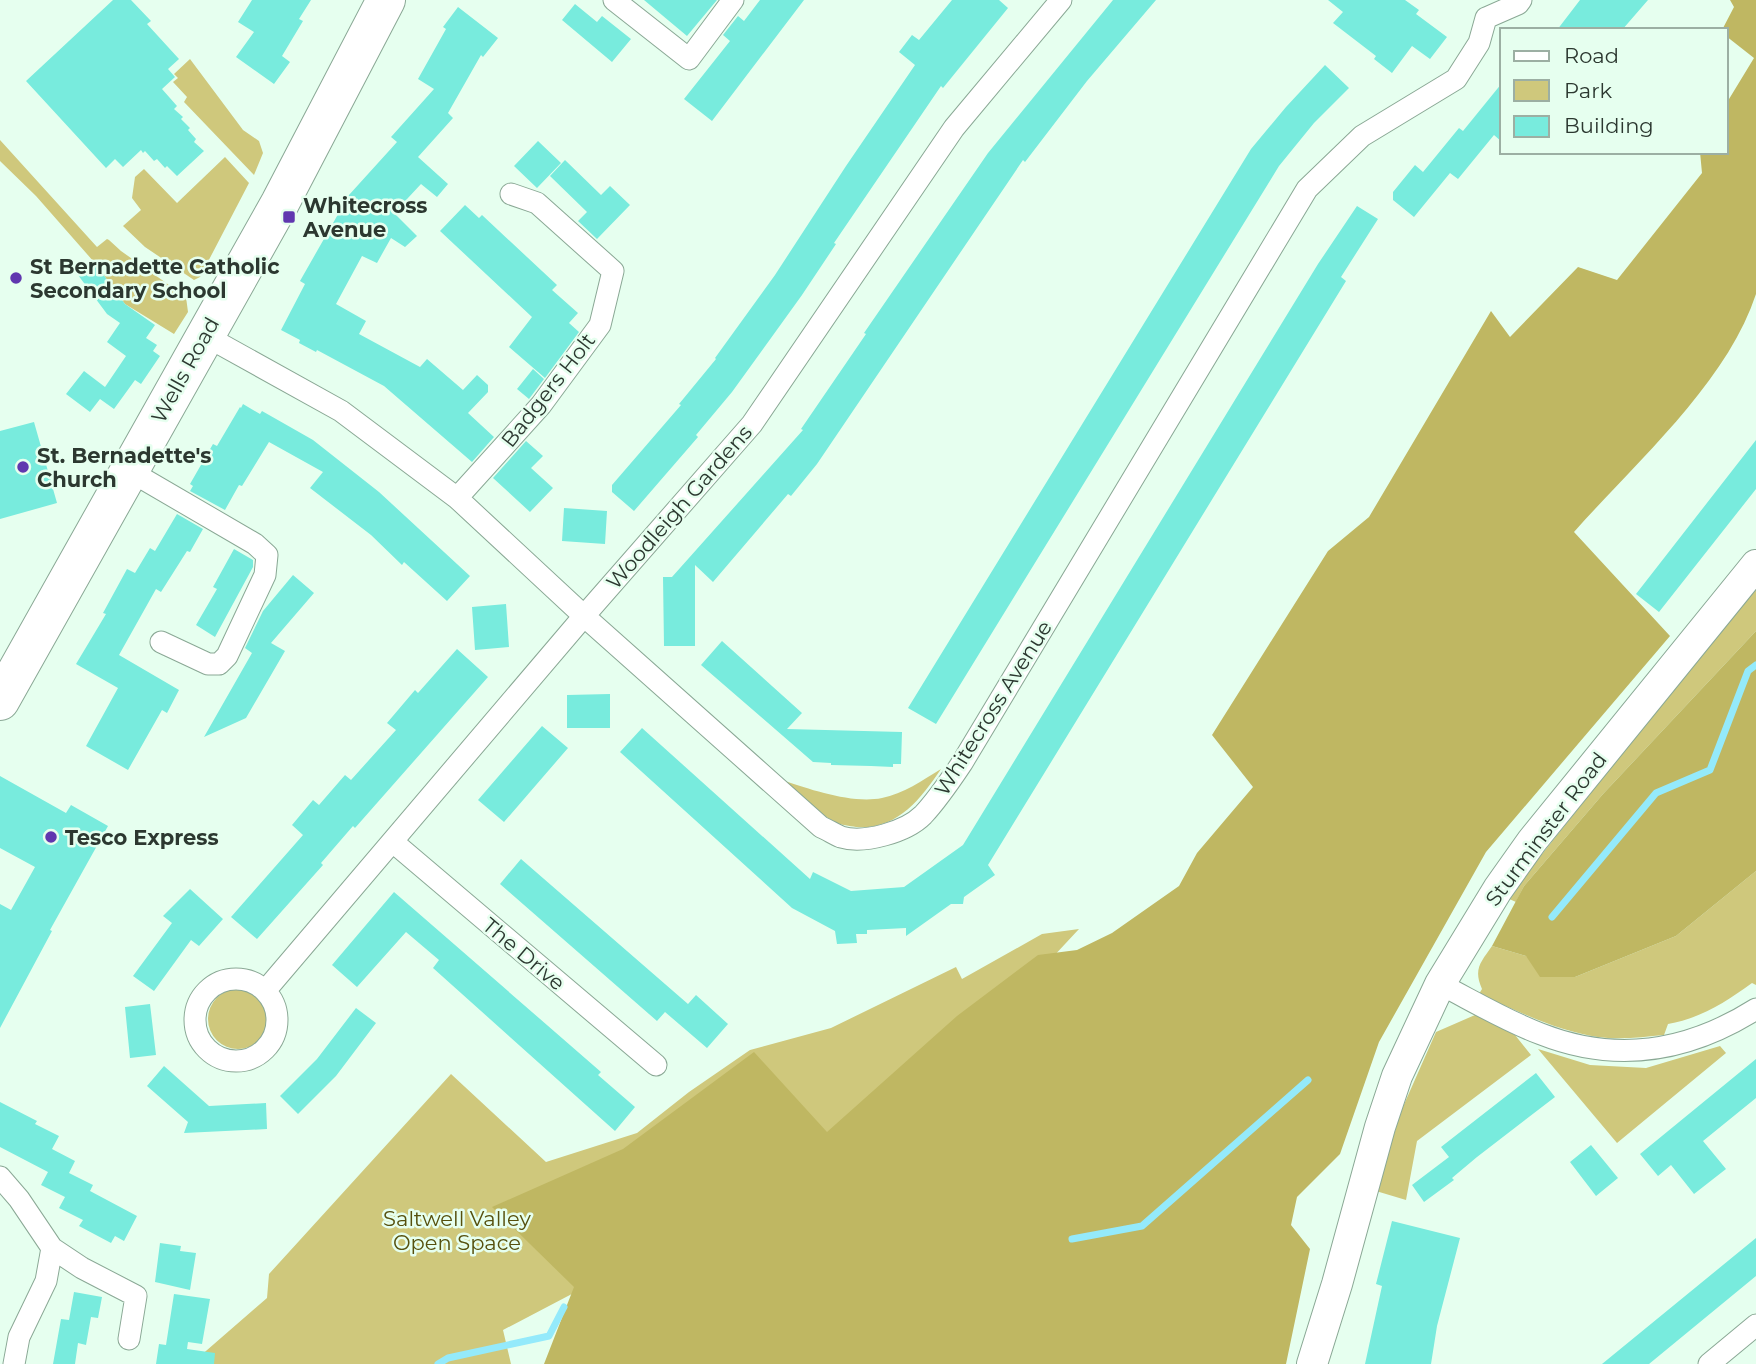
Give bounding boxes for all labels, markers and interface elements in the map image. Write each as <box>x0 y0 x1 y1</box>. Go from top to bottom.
legend <box>1500 28 1728 154</box>
text: Road <box>1564 43 1619 68</box>
text: Park <box>1564 78 1612 103</box>
text: Building <box>1564 113 1654 138</box>
place label: Whitecross Avenue <box>302 193 428 242</box>
marker: Whitecross Avenue <box>281 209 297 225</box>
place label: St Bernadette Catholic Secondary School <box>30 254 280 303</box>
marker: St Bernadette Catholic Secondary School <box>8 270 24 286</box>
street label: Wells Road <box>146 313 224 427</box>
street label: Badgers Holt <box>496 328 600 452</box>
street label: Woodleigh Gardens <box>601 420 757 594</box>
place label: St. Bernadette's Church <box>37 443 211 492</box>
marker: St. Bernadette's Church <box>15 459 31 475</box>
street label: Whitecross Avenue <box>929 616 1057 800</box>
street label: Sturminster Road <box>1480 747 1612 911</box>
place label: Tesco Express <box>65 825 219 850</box>
marker: Tesco Express <box>43 829 59 845</box>
street label: The Drive <box>478 912 570 996</box>
park label: Saltwell Valley Open Space <box>383 1206 532 1255</box>

